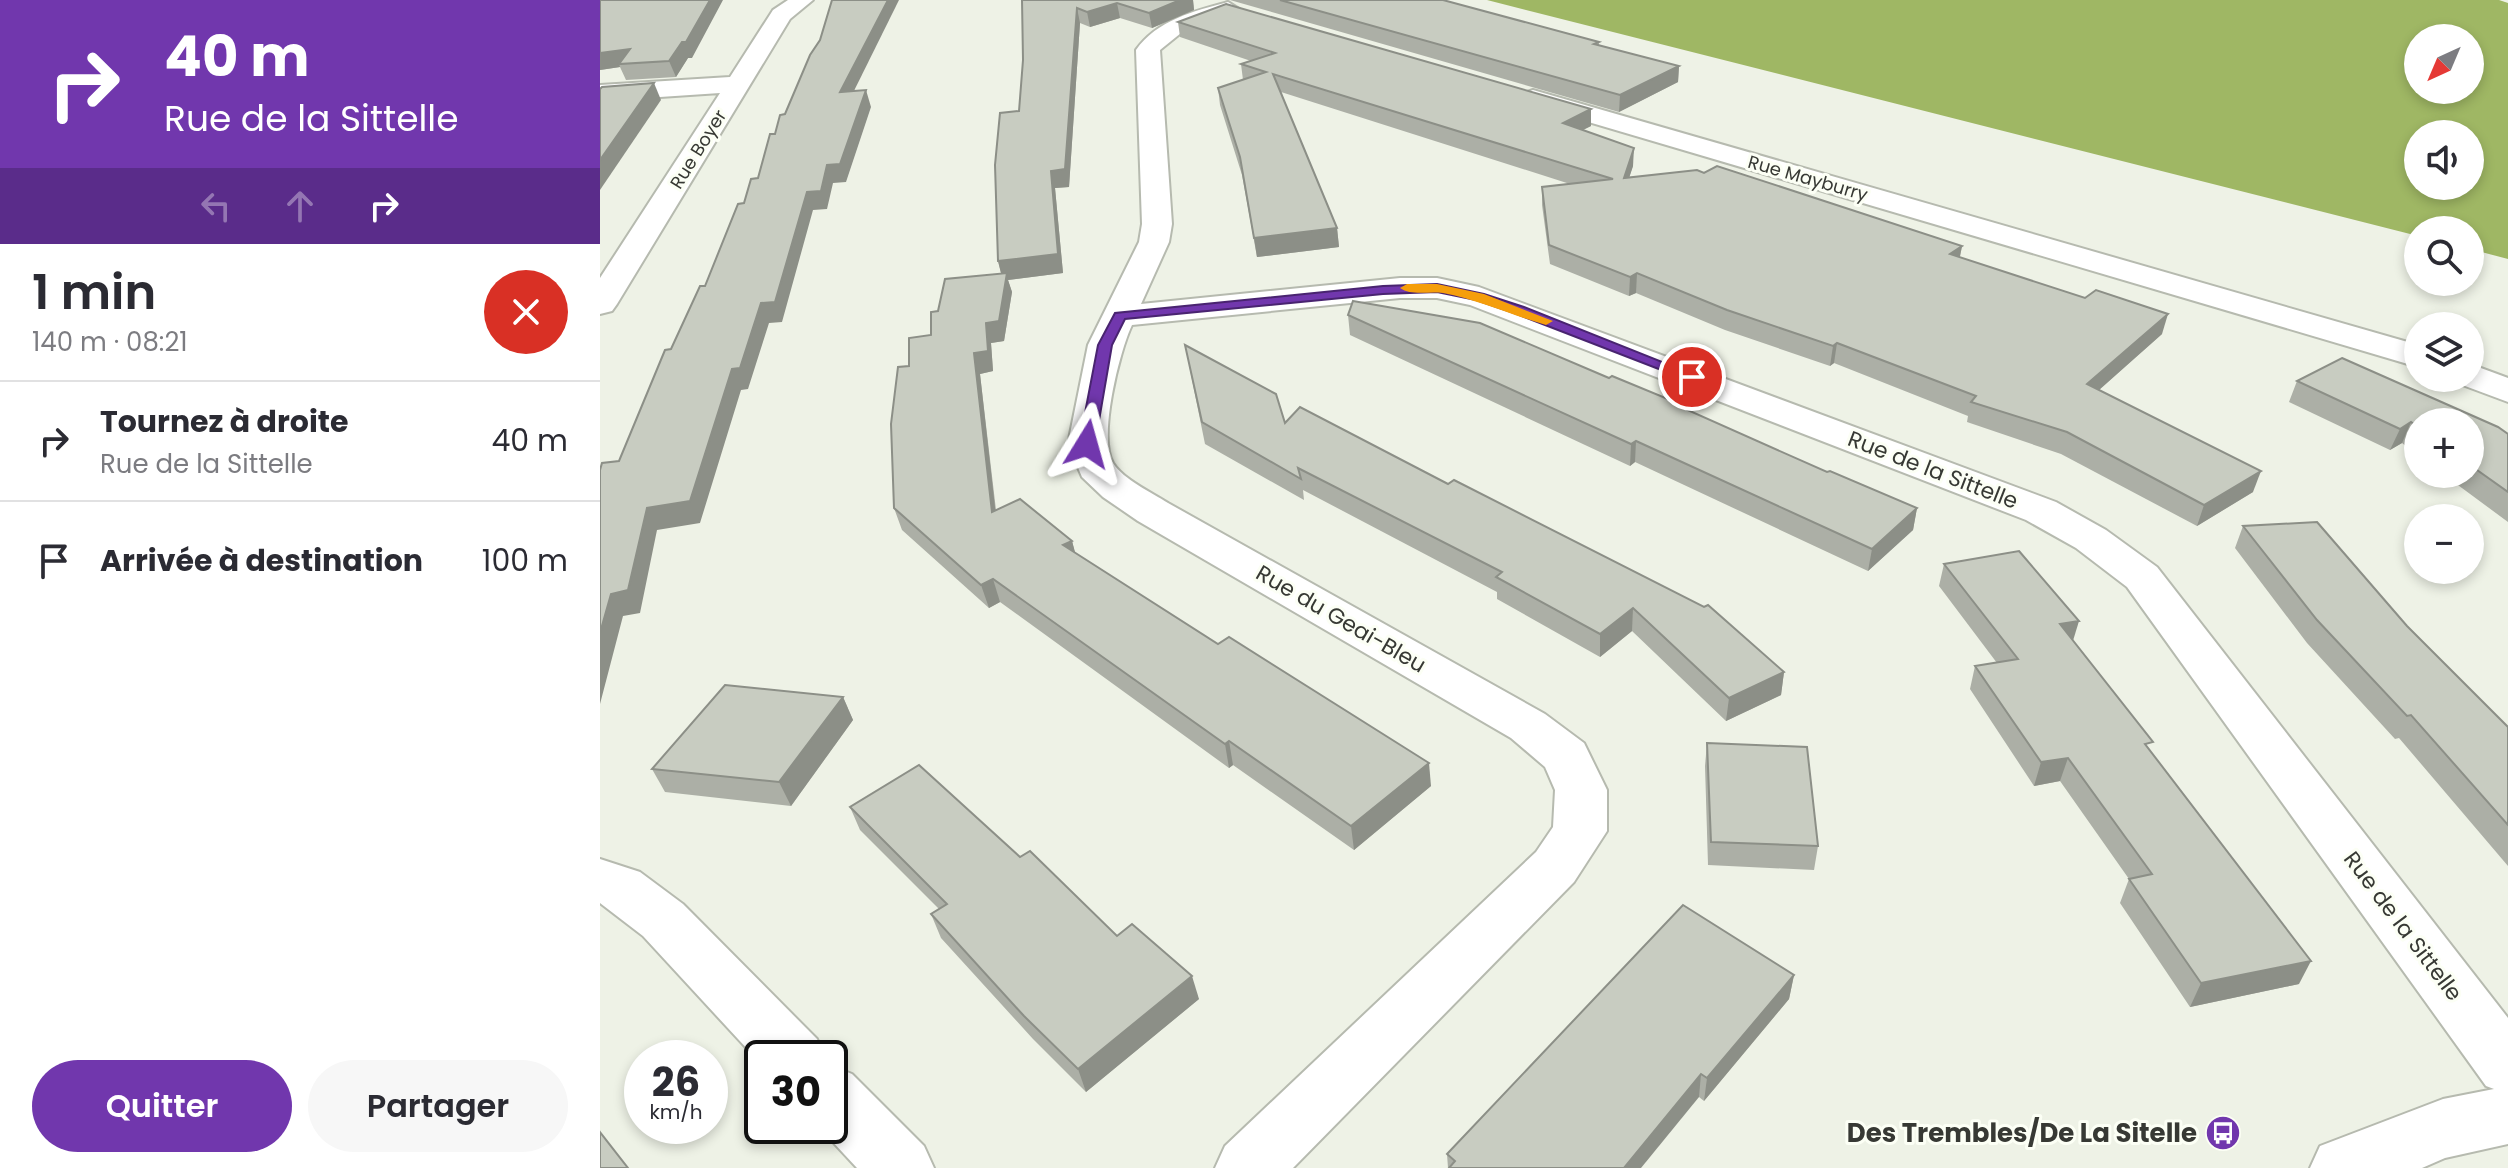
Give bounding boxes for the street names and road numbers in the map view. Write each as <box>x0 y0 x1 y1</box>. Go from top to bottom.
street label: Rue Boyer <box>664 104 732 193</box>
street label: Rue Mayburry <box>1745 149 1871 207</box>
street label: Rue de la Sittelle <box>1843 423 2023 517</box>
street label: Rue du Geai-Bleu <box>1250 558 1432 680</box>
street label: Rue de la Sittelle <box>2336 845 2470 1007</box>

